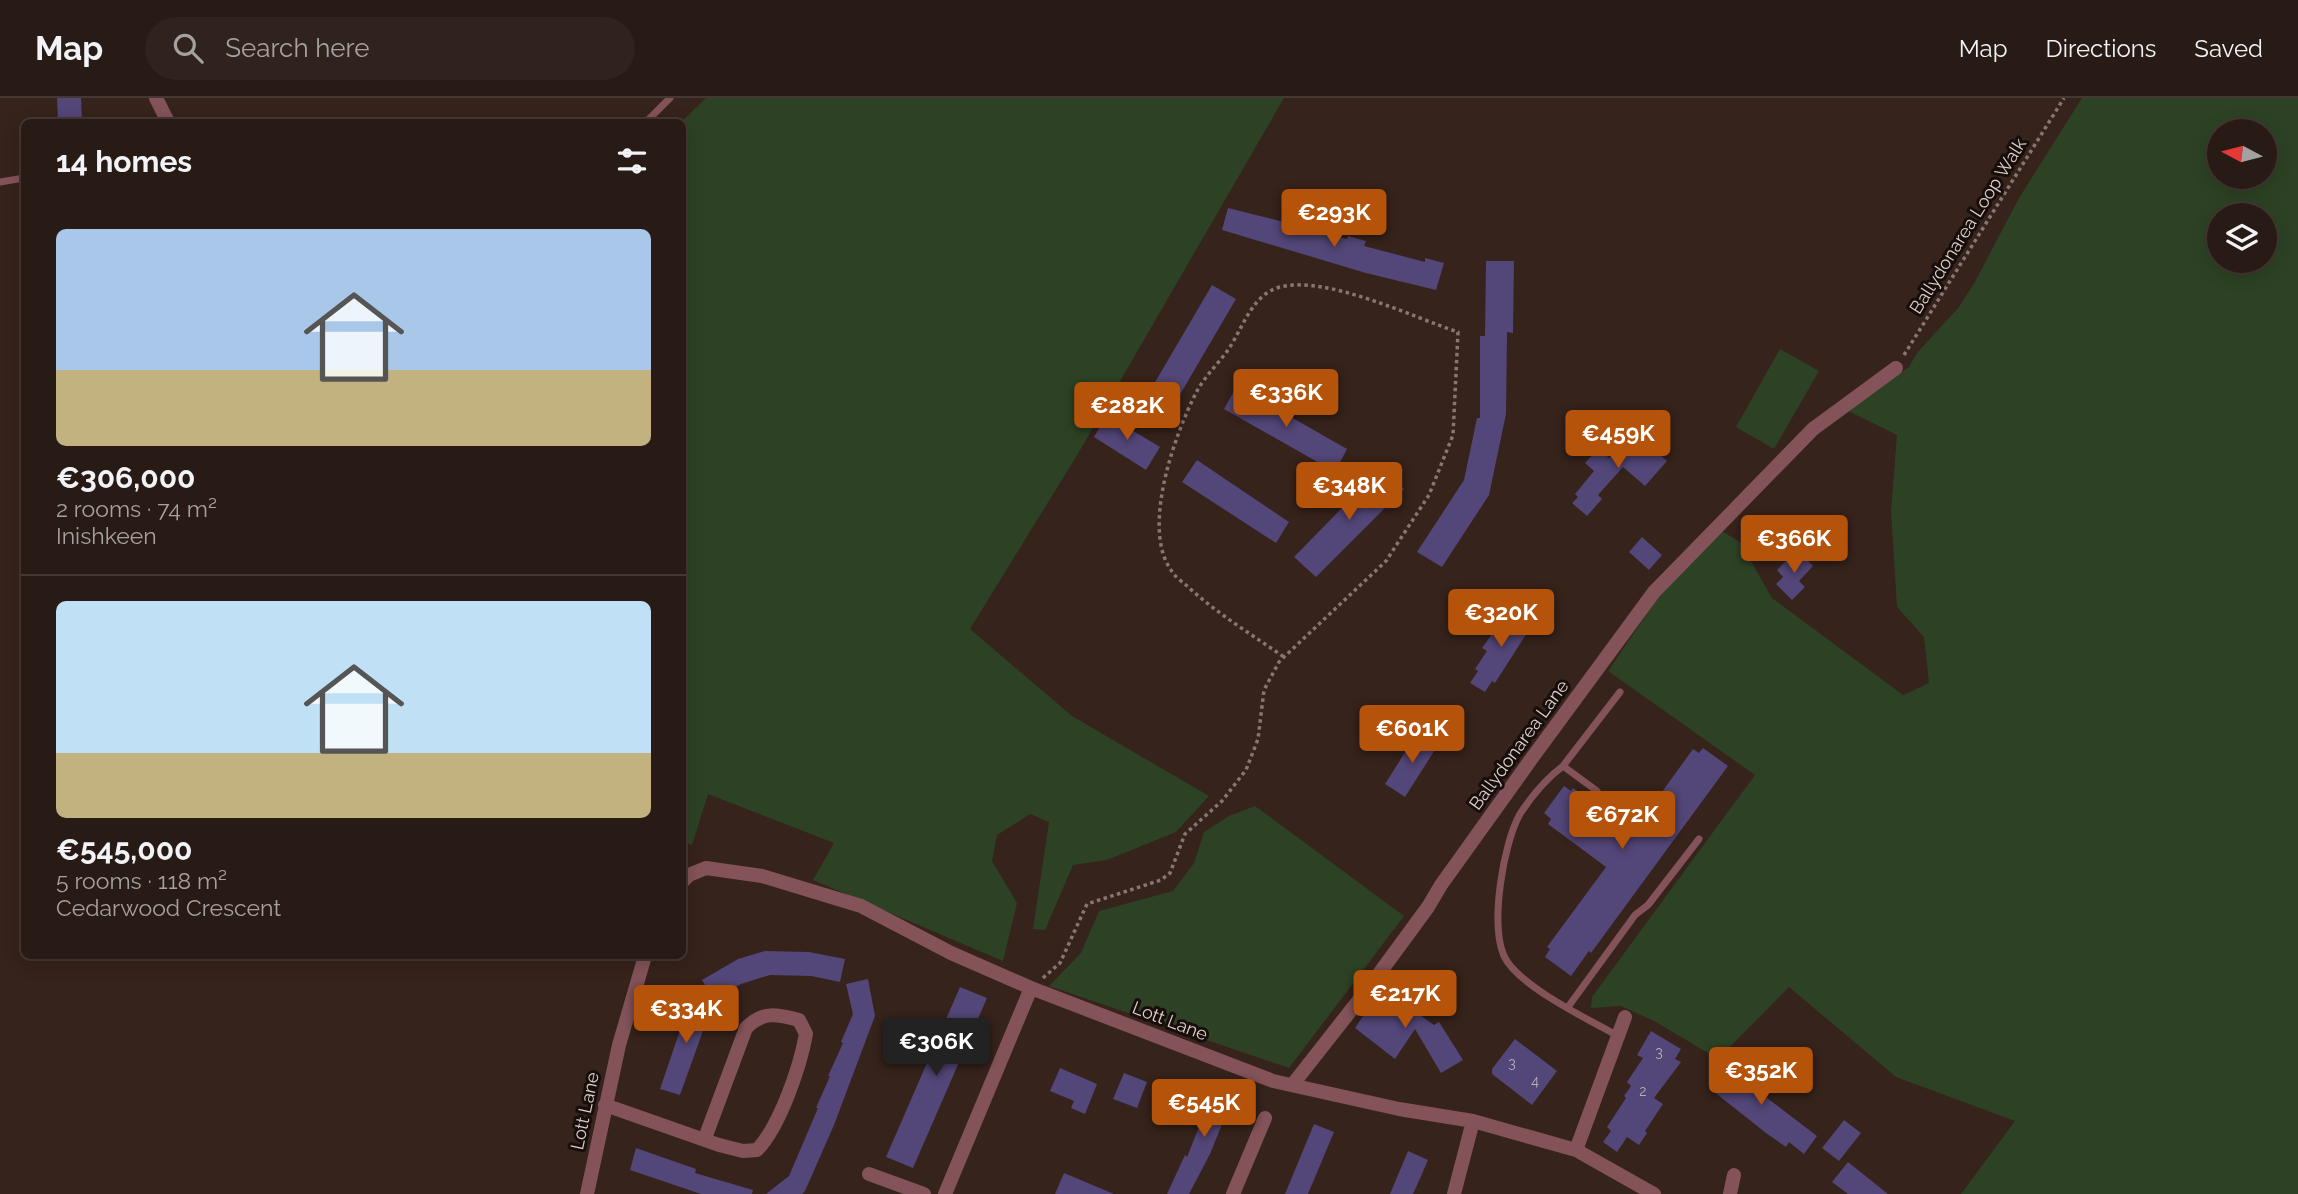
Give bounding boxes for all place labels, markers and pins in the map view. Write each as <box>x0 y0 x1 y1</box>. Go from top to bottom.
pin: €293K <box>1285 190 1383 249</box>
pin: €336K <box>1237 370 1335 429</box>
pin: €282K <box>1078 382 1176 442</box>
pin: €459K <box>1569 410 1667 470</box>
pin: €348K <box>1300 462 1398 522</box>
pin: €366K <box>1745 516 1843 575</box>
pin: €320K <box>1452 589 1550 649</box>
pin: €601K <box>1363 706 1461 765</box>
pin: €672K <box>1573 792 1671 851</box>
pin: €217K <box>1356 970 1454 1030</box>
pin: €334K <box>637 986 735 1045</box>
pin: €306K <box>887 1018 985 1078</box>
pin: €352K <box>1712 1048 1810 1107</box>
pin: €545K <box>1155 1080 1253 1139</box>

